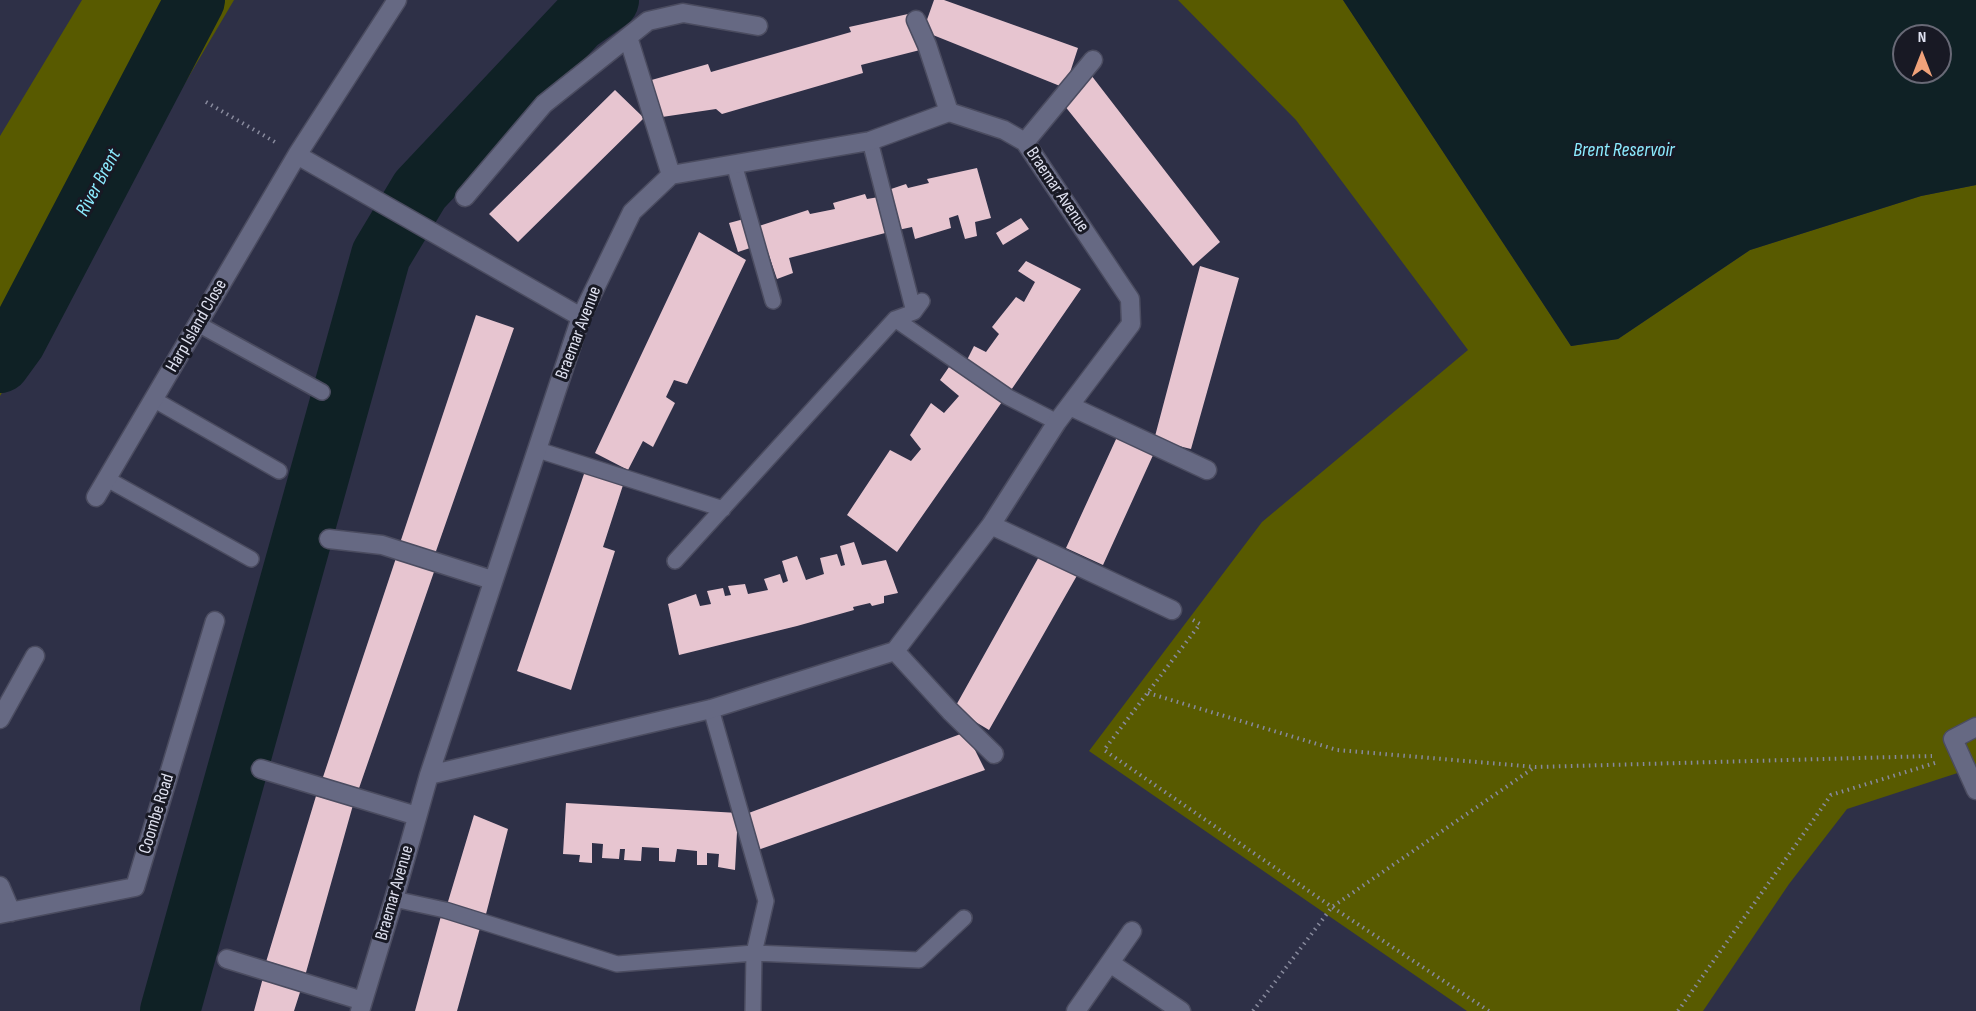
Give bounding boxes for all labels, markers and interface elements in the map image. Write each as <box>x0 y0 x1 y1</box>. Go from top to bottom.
north arrow <box>1892 24 1952 84</box>
text: N <box>1918 28 1926 47</box>
water label: Brent Reservoir <box>1573 139 1675 163</box>
street label: Braemar Avenue <box>1021 144 1093 236</box>
water label: River Brent <box>71 145 127 221</box>
street label: Harp Island Close <box>162 276 232 376</box>
street label: Braemar Avenue <box>551 284 607 382</box>
street label: Coombe Road <box>135 771 179 857</box>
street label: Braemar Avenue <box>371 843 419 943</box>

